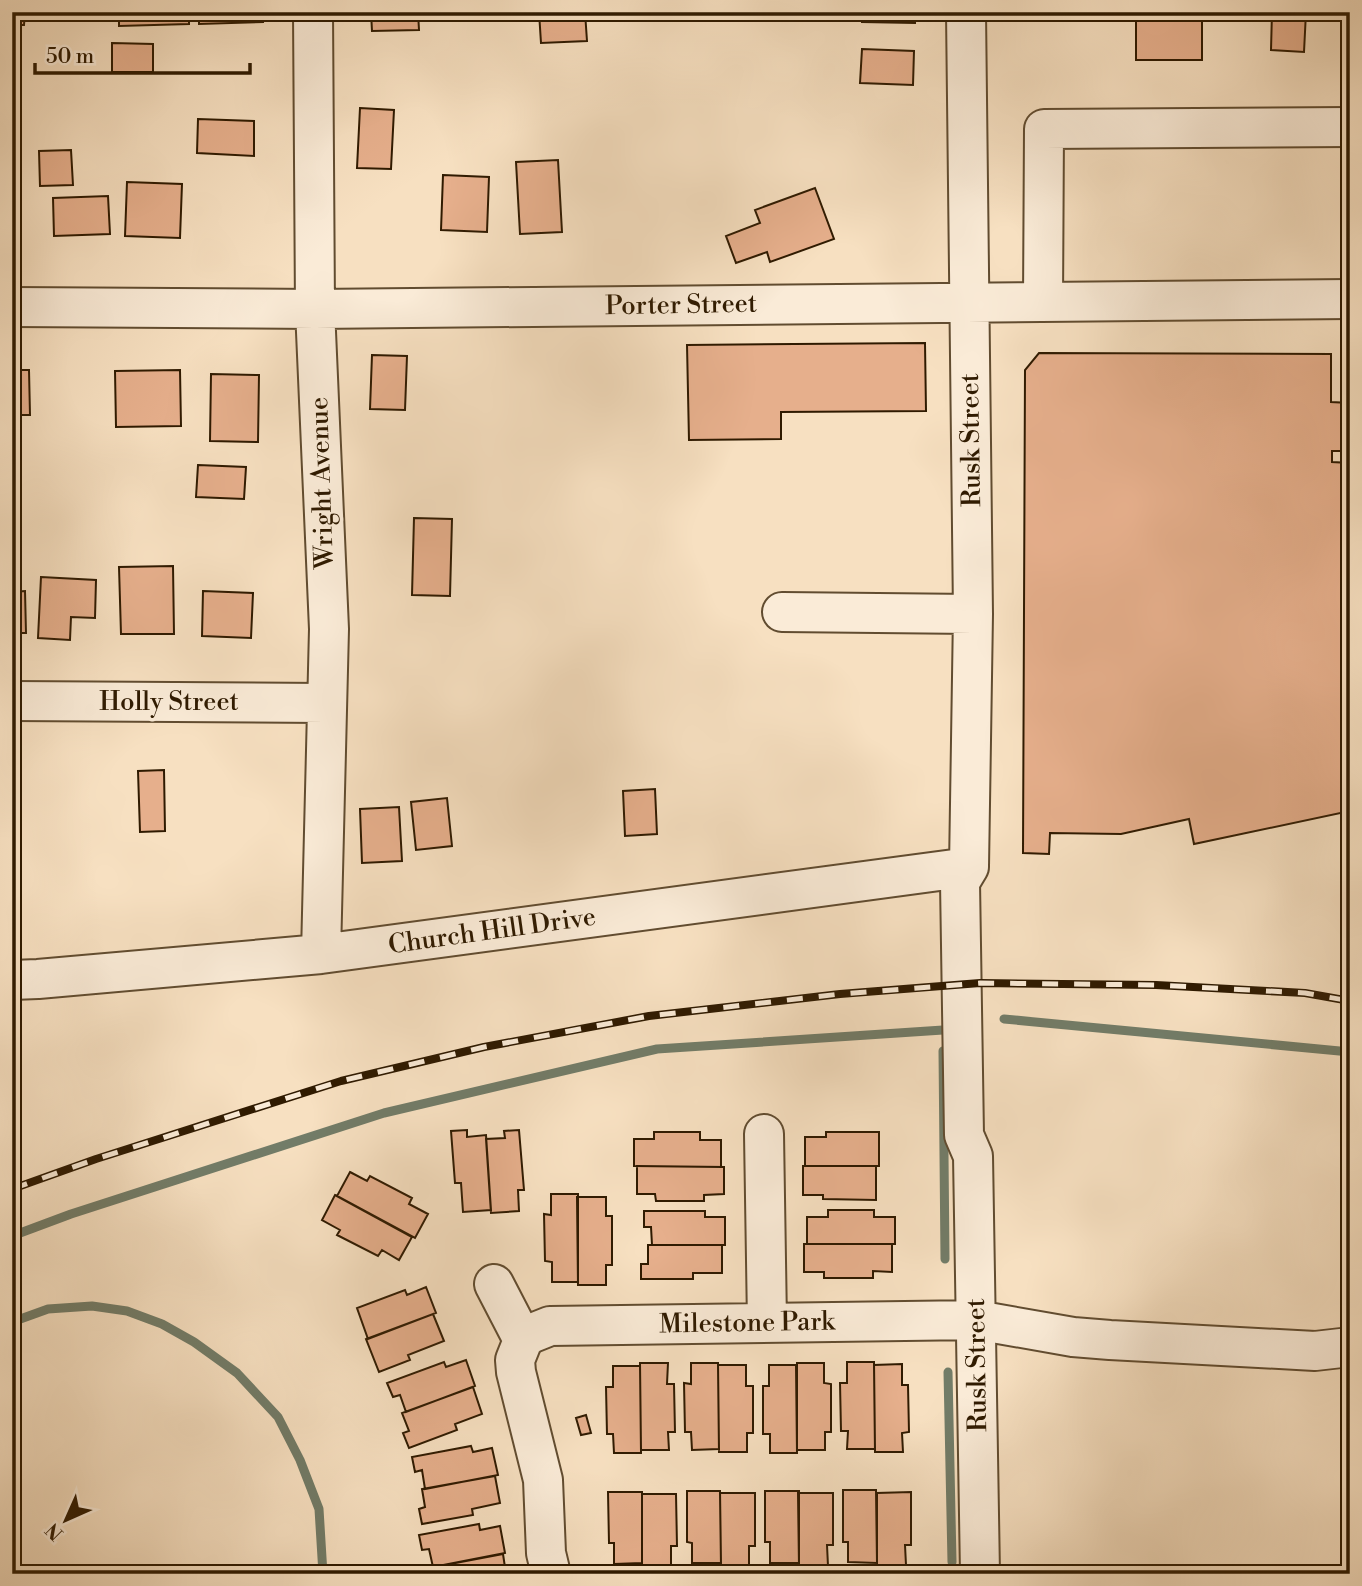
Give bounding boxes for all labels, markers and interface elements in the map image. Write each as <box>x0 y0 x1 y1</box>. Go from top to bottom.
scale bar <box>35 32 250 76</box>
text: 50 m <box>46 44 94 70</box>
street label: Porter Street <box>605 288 757 322</box>
street label: Rusk Street <box>954 373 988 507</box>
street label: Wright Avenue <box>303 396 341 571</box>
street label: Holly Street <box>99 686 239 718</box>
street label: Church Hill Drive <box>386 901 598 961</box>
street label: Rusk Street <box>960 1298 994 1432</box>
street label: Milestone Park <box>659 1305 836 1341</box>
north arrow <box>32 1484 102 1554</box>
text: N <box>41 1518 68 1545</box>

